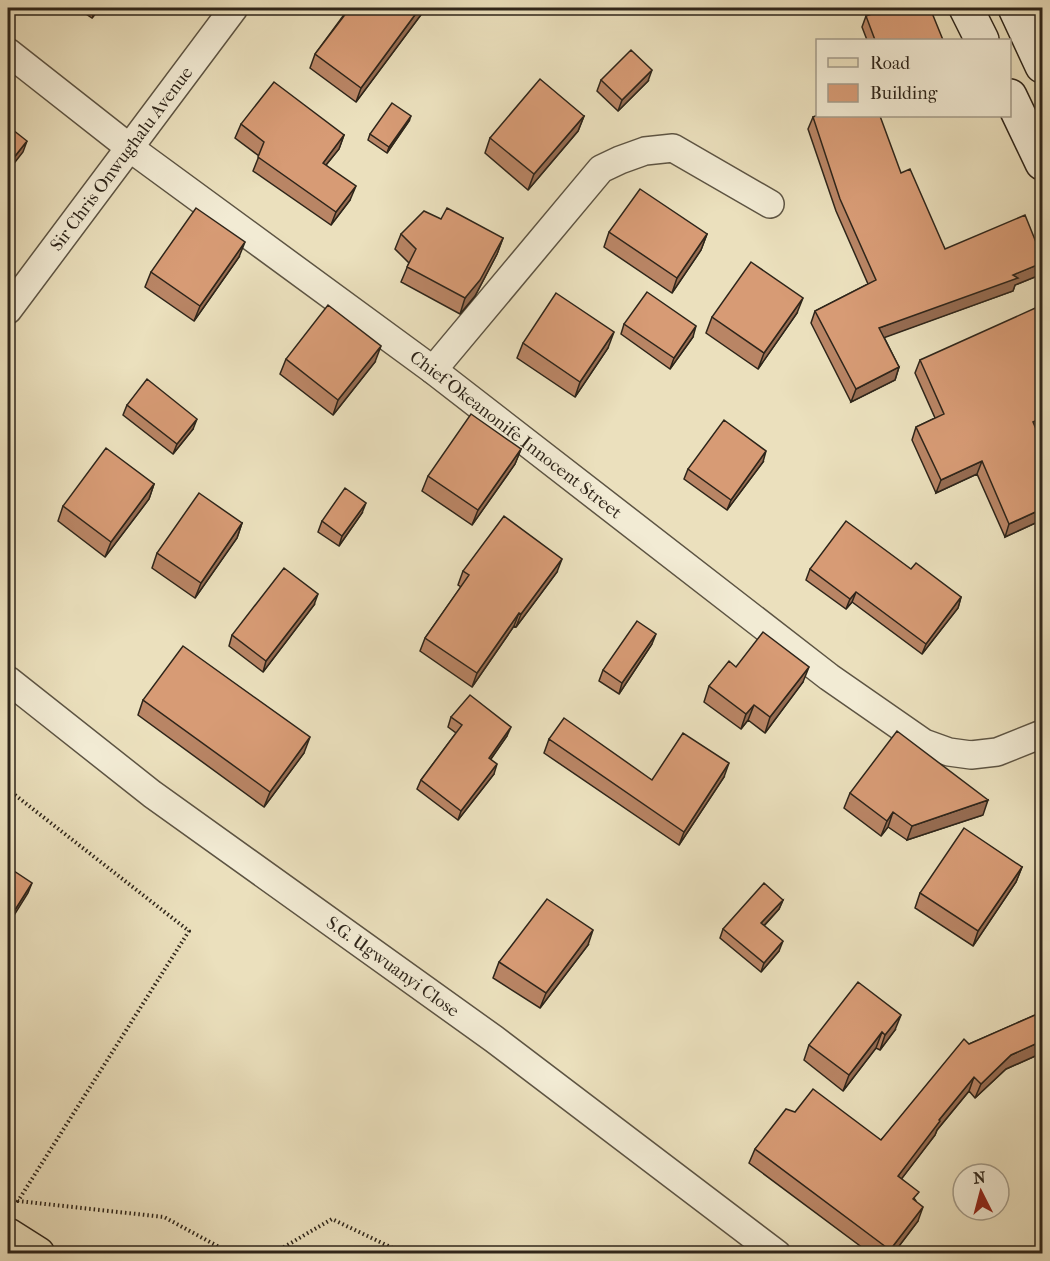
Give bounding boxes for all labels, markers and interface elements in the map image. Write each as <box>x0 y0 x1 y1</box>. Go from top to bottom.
legend <box>816 39 1011 117</box>
text: Road <box>870 53 910 74</box>
street label: Sir Chris Onwughalu Avenue <box>46 63 197 255</box>
text: Building <box>870 83 938 104</box>
street label: Chief Okeanonife Innocent Street <box>406 347 626 524</box>
street label: S.G. Ugwuanyi Close <box>322 912 463 1022</box>
north arrow <box>951 1162 1011 1222</box>
text: N <box>972 1167 987 1188</box>

